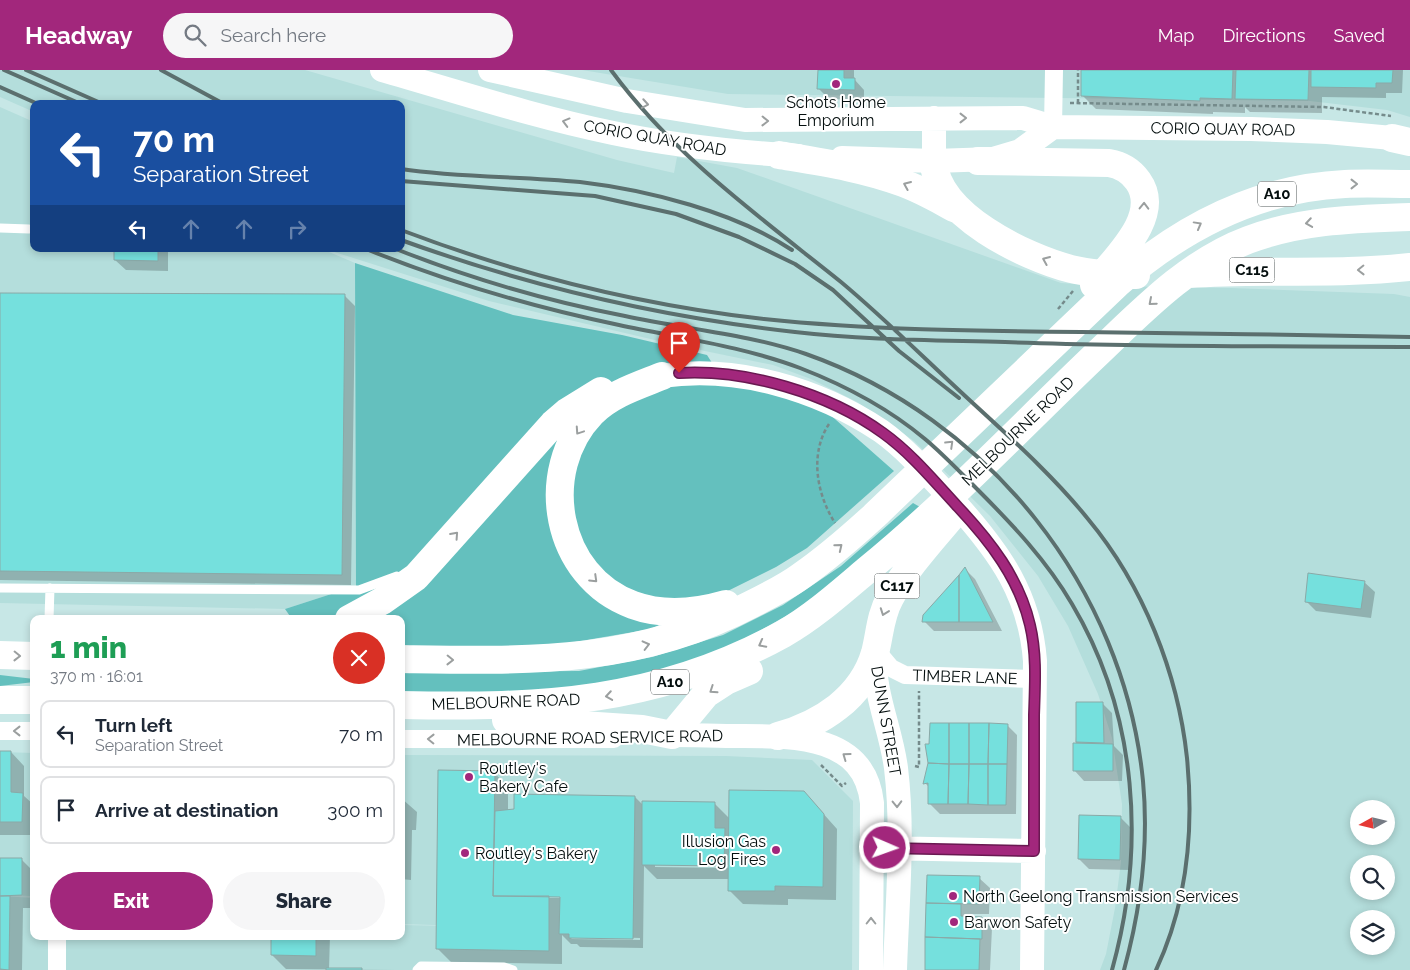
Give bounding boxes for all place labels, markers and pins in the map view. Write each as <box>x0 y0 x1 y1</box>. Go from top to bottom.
marker: Schots Home Emporium <box>830 78 842 90</box>
place label: Schots Home Emporium <box>786 93 886 130</box>
pin <box>658 322 700 373</box>
place label: Routley's Bakery Cafe <box>479 759 568 796</box>
marker: Routley's Bakery Cafe <box>463 771 475 783</box>
place label: Illusion Gas Log Fires <box>682 832 766 869</box>
place label: Routley's Bakery <box>475 844 598 863</box>
marker: Illusion Gas Log Fires <box>770 844 782 856</box>
marker: Routley's Bakery <box>459 847 471 859</box>
place label: North Geelong Transmission Services <box>963 887 1239 906</box>
marker: North Geelong Transmission Services <box>947 890 959 902</box>
place label: Barwon Safety <box>964 913 1072 932</box>
marker: Barwon Safety <box>948 916 960 928</box>

